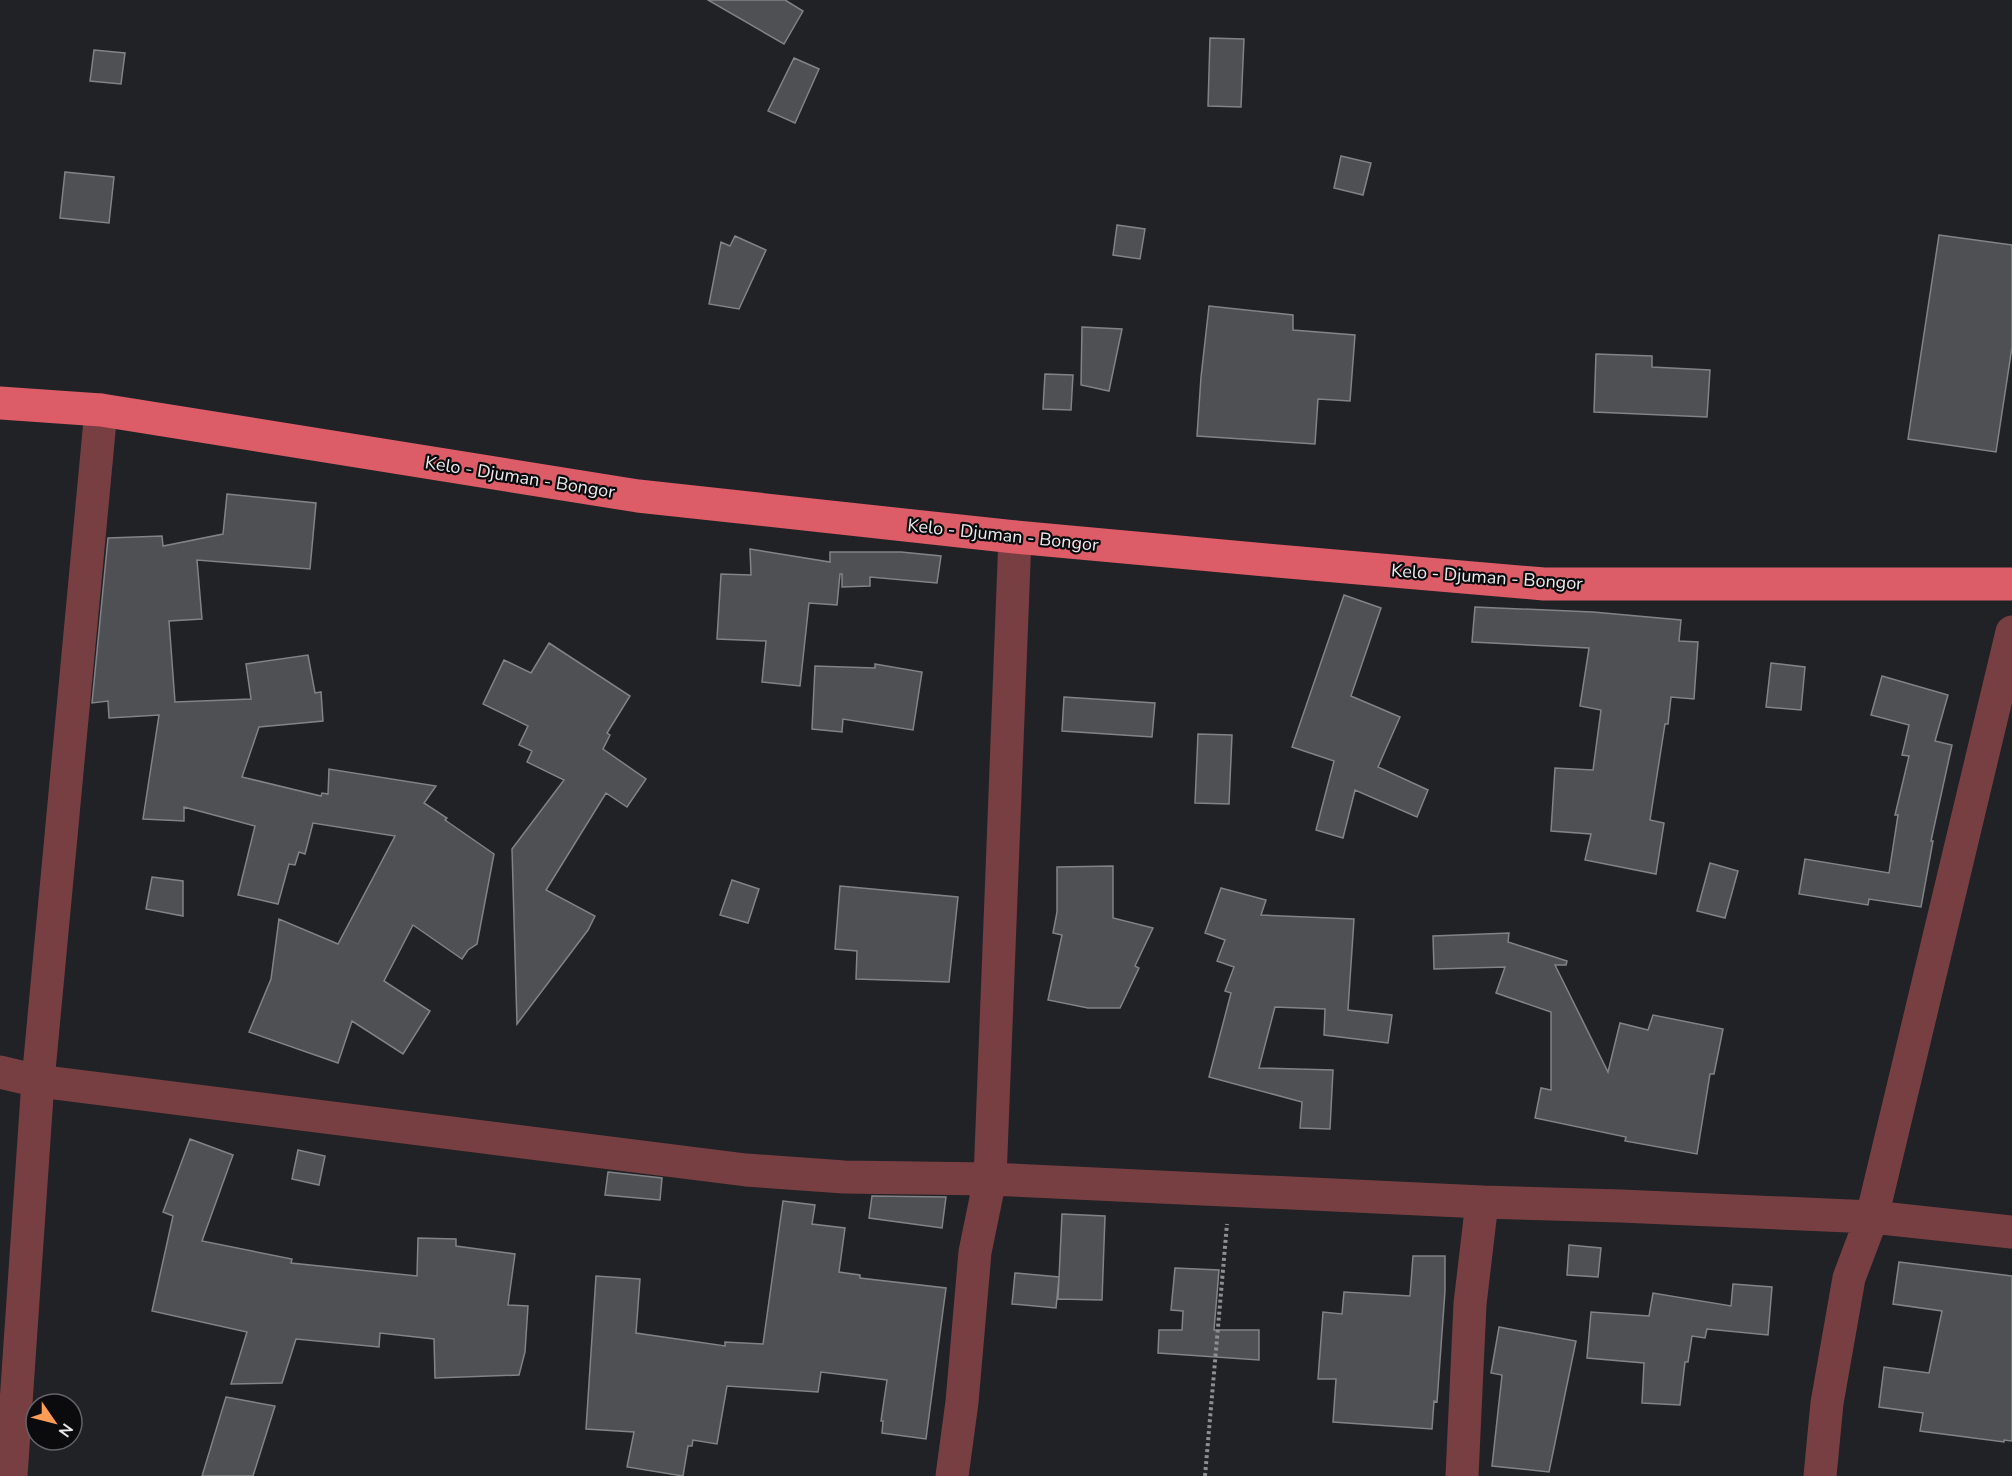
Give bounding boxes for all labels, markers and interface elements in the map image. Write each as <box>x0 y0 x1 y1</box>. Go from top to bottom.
street label: Kelo - Djuman - Bongor <box>423 450 617 504</box>
street label: Kelo - Djuman - Bongor <box>906 513 1100 557</box>
street label: Kelo - Djuman - Bongor <box>1390 558 1584 596</box>
north arrow <box>24 1392 84 1452</box>
text: N <box>53 1419 78 1441</box>

